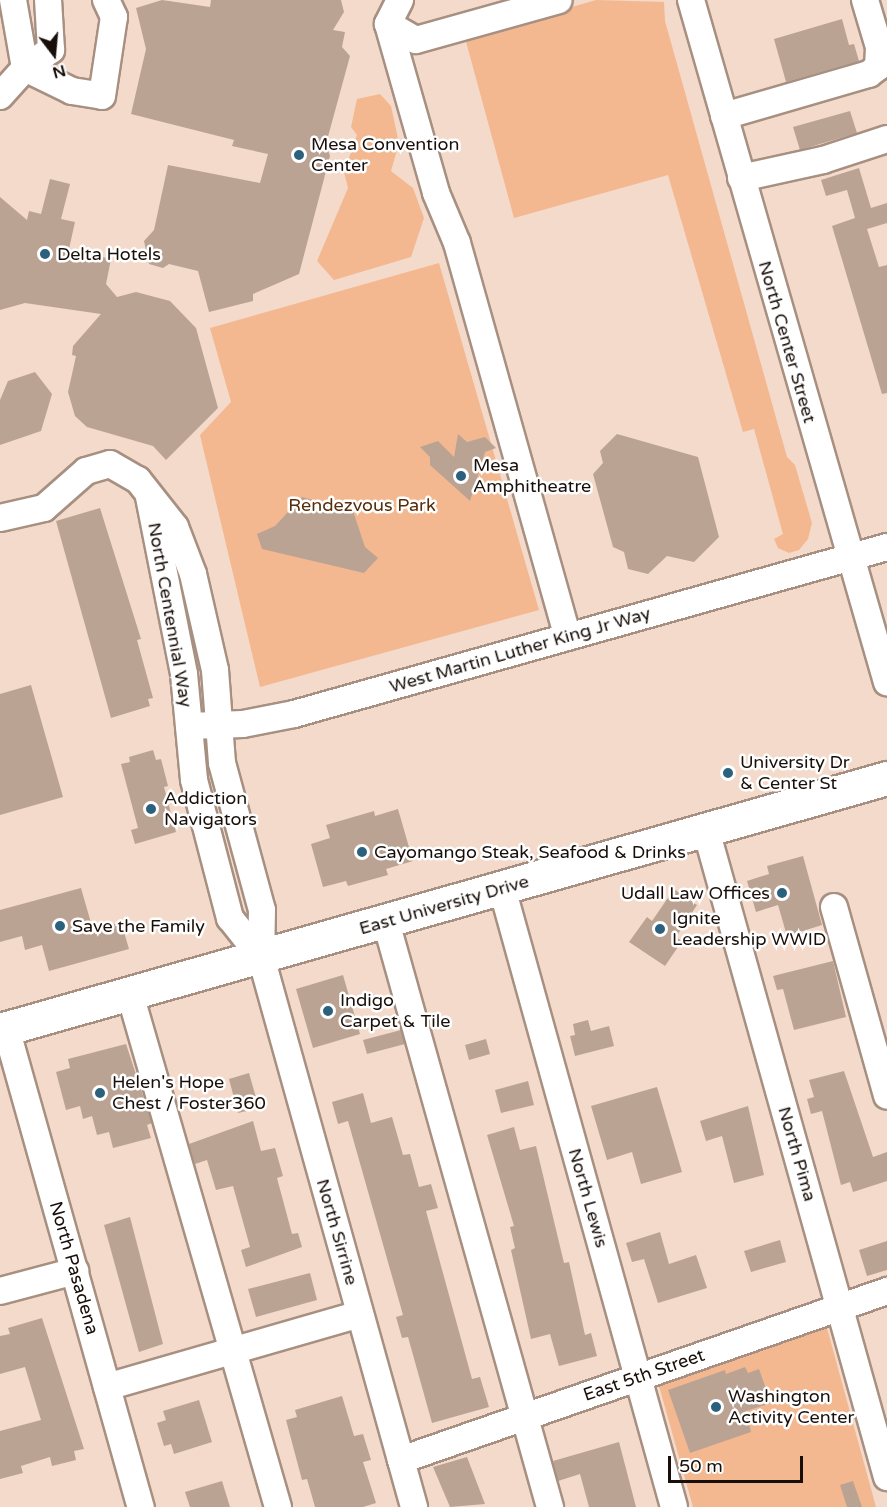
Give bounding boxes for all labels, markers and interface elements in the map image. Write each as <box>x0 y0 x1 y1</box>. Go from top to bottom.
north arrow <box>24 24 84 84</box>
text: N <box>50 60 68 83</box>
place label: Mesa Convention Center <box>311 134 459 176</box>
marker: Mesa Convention Center <box>292 148 306 162</box>
place label: Delta Hotels <box>57 243 161 265</box>
marker: Delta Hotels <box>38 247 52 261</box>
street label: North Center Street <box>754 258 820 426</box>
place label: Mesa Amphitheatre <box>473 455 591 498</box>
marker: Mesa Amphitheatre <box>454 469 468 483</box>
park label: Rendezvous Park <box>288 494 436 516</box>
street label: North Centennial Way <box>143 521 197 709</box>
street label: West Martin Luther King Jr Way <box>387 602 653 698</box>
place label: University Dr & Center St <box>740 752 850 795</box>
marker: University Dr & Center St <box>721 766 735 780</box>
place label: Addiction Navigators <box>164 788 257 830</box>
marker: Addiction Navigators <box>142 800 160 818</box>
place label: Cayomango Steak, Seafood & Drinks <box>374 841 686 863</box>
marker: Cayomango Steak, Seafood & Drinks <box>355 845 369 859</box>
street label: East University Drive <box>357 870 531 940</box>
place label: Udall Law Offices <box>621 882 770 904</box>
marker: Udall Law Offices <box>775 886 789 900</box>
place label: Ignite Leadership WWID <box>672 908 826 950</box>
place label: Save the Family <box>72 915 205 937</box>
marker: Save the Family <box>53 919 67 933</box>
marker: Ignite Leadership WWID <box>653 922 667 936</box>
place label: Indigo Carpet & Tile <box>340 990 450 1032</box>
marker: Indigo Carpet & Tile <box>321 1004 335 1018</box>
place label: Helen's Hope Chest / Foster360 <box>112 1072 266 1114</box>
marker: Helen's Hope Chest / Foster360 <box>93 1086 107 1100</box>
street label: North Pima <box>773 1104 821 1204</box>
street label: North Lewis <box>564 1146 612 1250</box>
street label: North Sirrine <box>312 1176 362 1288</box>
street label: North Pasadena <box>45 1199 103 1337</box>
street label: East 5th Street <box>581 1344 707 1406</box>
place label: Washington Activity Center <box>728 1386 854 1428</box>
marker: Washington Activity Center <box>709 1400 723 1414</box>
scale bar <box>671 1444 806 1482</box>
text: 50 m <box>679 1455 723 1477</box>

